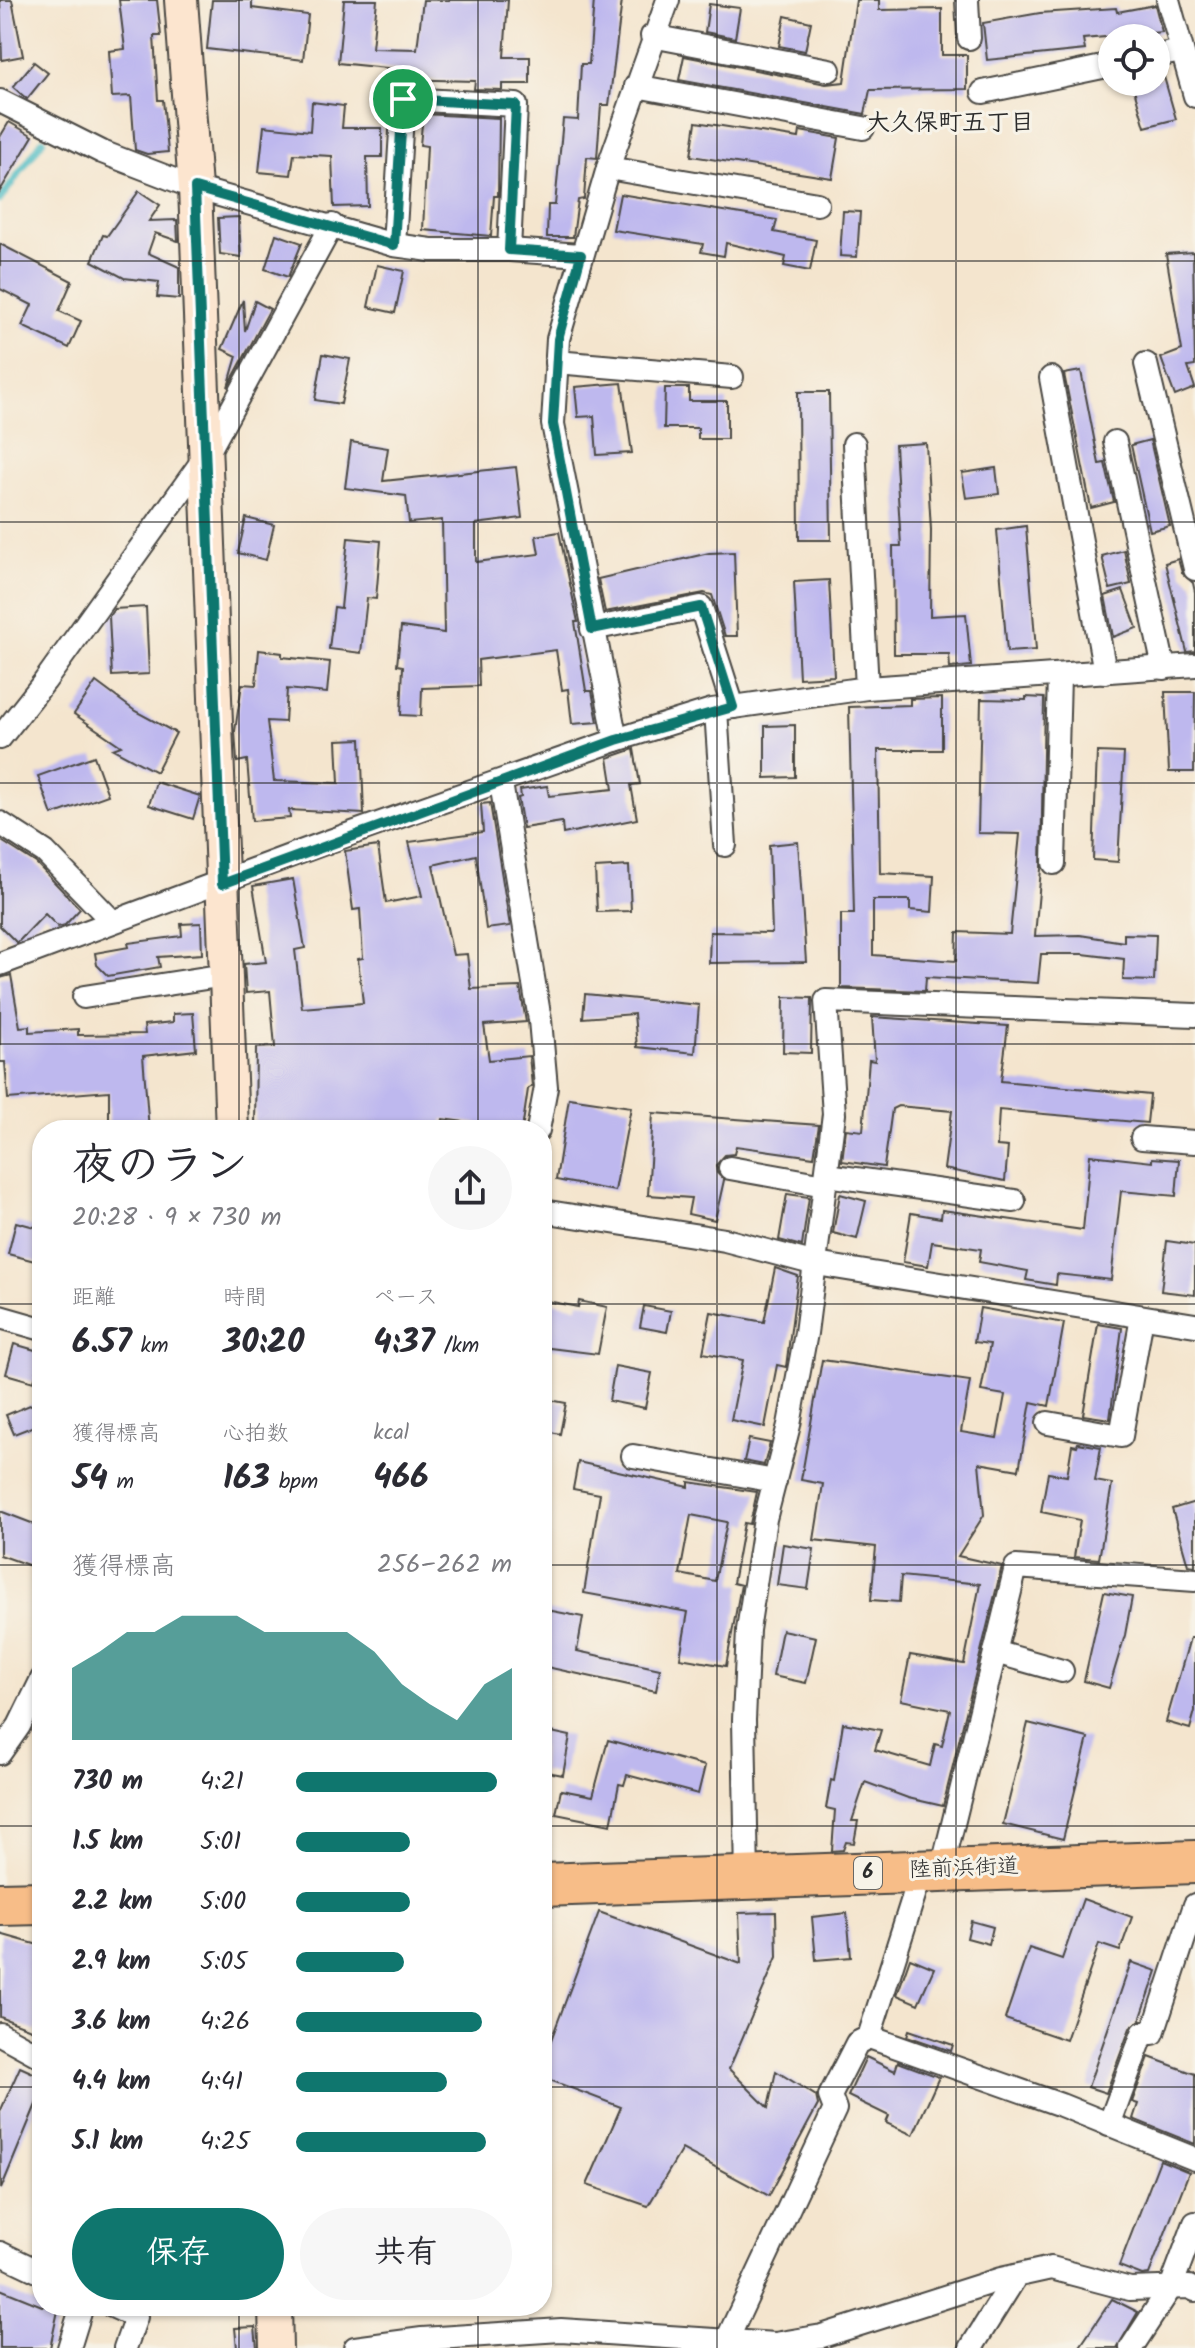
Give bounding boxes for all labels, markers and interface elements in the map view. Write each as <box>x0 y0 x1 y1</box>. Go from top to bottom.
map controls <box>1098 24 1170 96</box>
button: locate <box>1098 24 1170 96</box>
pin <box>369 65 437 133</box>
icon: arrive <box>381 77 425 121</box>
district label: 大久保町五丁目 <box>866 104 1034 143</box>
text: 夜のラン <box>72 1132 248 1202</box>
button: share <box>428 1146 512 1230</box>
text: 20:28 · 9 × 730 m <box>72 1197 281 1239</box>
text: 距離 <box>72 1281 116 1316</box>
text: 時間 <box>223 1281 267 1316</box>
text: ペース <box>373 1281 438 1316</box>
text: 6.57 <box>72 1316 132 1370</box>
text: 30:20 <box>223 1316 304 1370</box>
text: 4:37 <box>373 1316 435 1370</box>
text: km <box>132 1329 168 1364</box>
text: /km <box>435 1329 479 1364</box>
text: kcal <box>373 1416 409 1451</box>
text: 獲得標高 <box>72 1417 160 1452</box>
text: 心拍数 <box>223 1417 289 1452</box>
text: 466 <box>373 1451 429 1505</box>
text: 54 <box>72 1452 108 1506</box>
text: 163 <box>223 1452 270 1506</box>
text: m <box>108 1465 134 1500</box>
text: bpm <box>270 1465 318 1500</box>
text: 256–262 m <box>377 1544 512 1586</box>
text: 獲得標高 <box>72 1546 176 1588</box>
text: 730 m <box>72 1761 143 1803</box>
text: 4:21 <box>200 1761 244 1803</box>
text: 1.5 km <box>72 1821 143 1863</box>
text: 5:01 <box>200 1821 242 1863</box>
street label: 陸前浜街道 <box>908 1850 1020 1888</box>
road number: 6 <box>854 1857 882 1889</box>
text: 2.2 km <box>72 1881 153 1923</box>
text: 5:00 <box>200 1881 246 1923</box>
text: 2.9 km <box>72 1941 151 1983</box>
text: 5:05 <box>200 1941 247 1983</box>
text: 3.6 km <box>72 2001 151 2043</box>
text: 4:26 <box>200 2001 250 2043</box>
text: 4.4 km <box>72 2061 151 2103</box>
text: 4:41 <box>200 2061 243 2103</box>
text: 5.1 km <box>72 2121 143 2163</box>
text: 4:25 <box>200 2121 250 2163</box>
button: 保存 <box>72 2208 284 2300</box>
button: 共有 <box>300 2208 512 2300</box>

